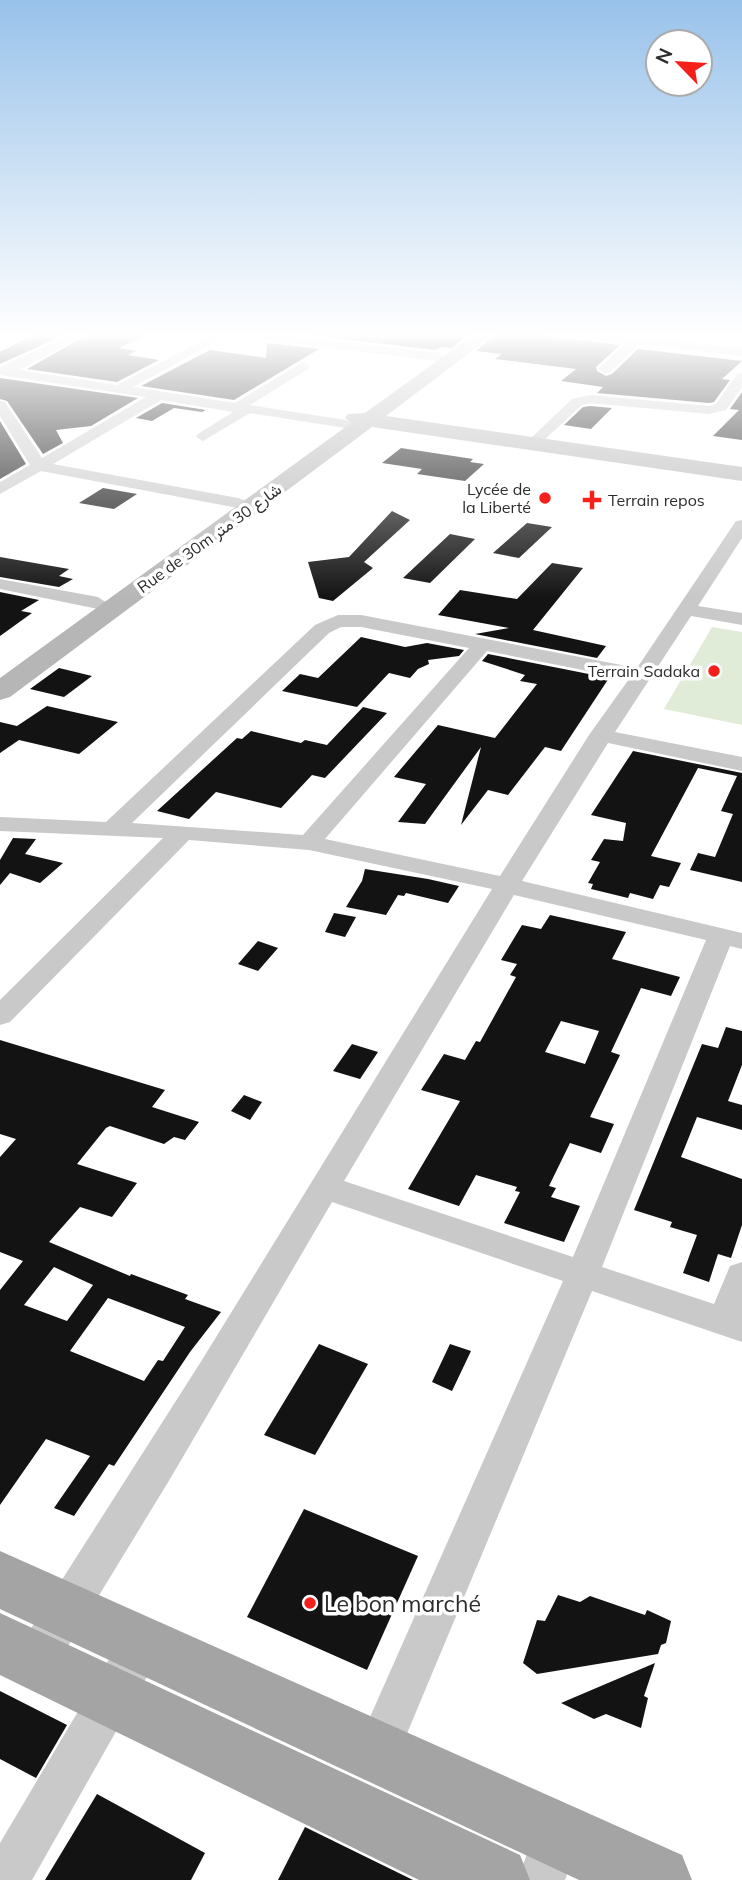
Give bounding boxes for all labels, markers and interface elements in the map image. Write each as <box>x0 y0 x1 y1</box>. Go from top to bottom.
north arrow <box>644 28 714 98</box>
text: N <box>650 44 678 67</box>
street label: Rue de 30m شارع 30 متر <box>133 479 286 599</box>
place label: Lycée de la Liberté <box>462 479 531 517</box>
marker: Lycée de la Liberté <box>537 490 553 506</box>
marker: Terrain repos <box>582 490 602 510</box>
place label: Terrain repos <box>608 490 705 510</box>
place label: Terrain Sadaka <box>588 661 700 681</box>
marker: Terrain Sadaka <box>706 663 722 679</box>
place label: Le bon marché <box>324 1589 481 1618</box>
marker: Le bon marché <box>302 1595 318 1611</box>

